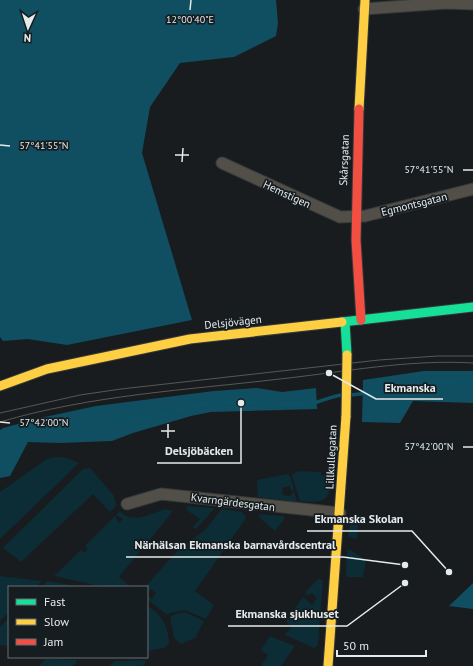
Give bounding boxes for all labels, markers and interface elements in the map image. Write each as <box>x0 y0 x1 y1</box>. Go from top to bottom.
north arrow <box>8 8 48 48</box>
text: 12°00'40"E <box>166 13 214 26</box>
text: N <box>23 31 31 45</box>
street label: Skårsgatan <box>336 134 352 186</box>
text: 57°41'55"N <box>19 139 69 152</box>
text: 57°41'55"N <box>404 163 454 176</box>
street label: Hemstigen <box>261 177 313 211</box>
street label: Egmontsgatan <box>380 189 448 219</box>
street label: Delsjövägen <box>204 312 262 332</box>
callout: Ekmanska <box>376 375 443 399</box>
text: Ekmanska <box>384 380 436 395</box>
text: 57°42'00"N <box>19 416 69 429</box>
street label: Lillkullegatan <box>322 424 340 490</box>
callout: Delsjöbäcken <box>157 439 241 463</box>
text: 57°42'00"N <box>404 440 454 453</box>
text: Delsjöbäcken <box>165 443 233 458</box>
street label: Kvarngärdesgatan <box>190 490 276 514</box>
callout: Ekmanska Skolan <box>307 507 412 531</box>
text: Ekmanska Skolan <box>315 511 403 526</box>
callout: Närhälsan Ekmanska barnavårdscentral <box>126 533 343 557</box>
text: Närhälsan Ekmanska barnavårdscentral <box>135 537 336 552</box>
legend <box>8 586 148 658</box>
text: Fast <box>44 594 65 609</box>
callout: Ekmanska sjukhuset <box>228 602 347 626</box>
text: Ekmanska sjukhuset <box>235 606 339 621</box>
text: Slow <box>44 614 69 629</box>
scale bar <box>337 632 426 658</box>
text: Jam <box>43 634 63 649</box>
text: 50 m <box>343 638 369 653</box>

